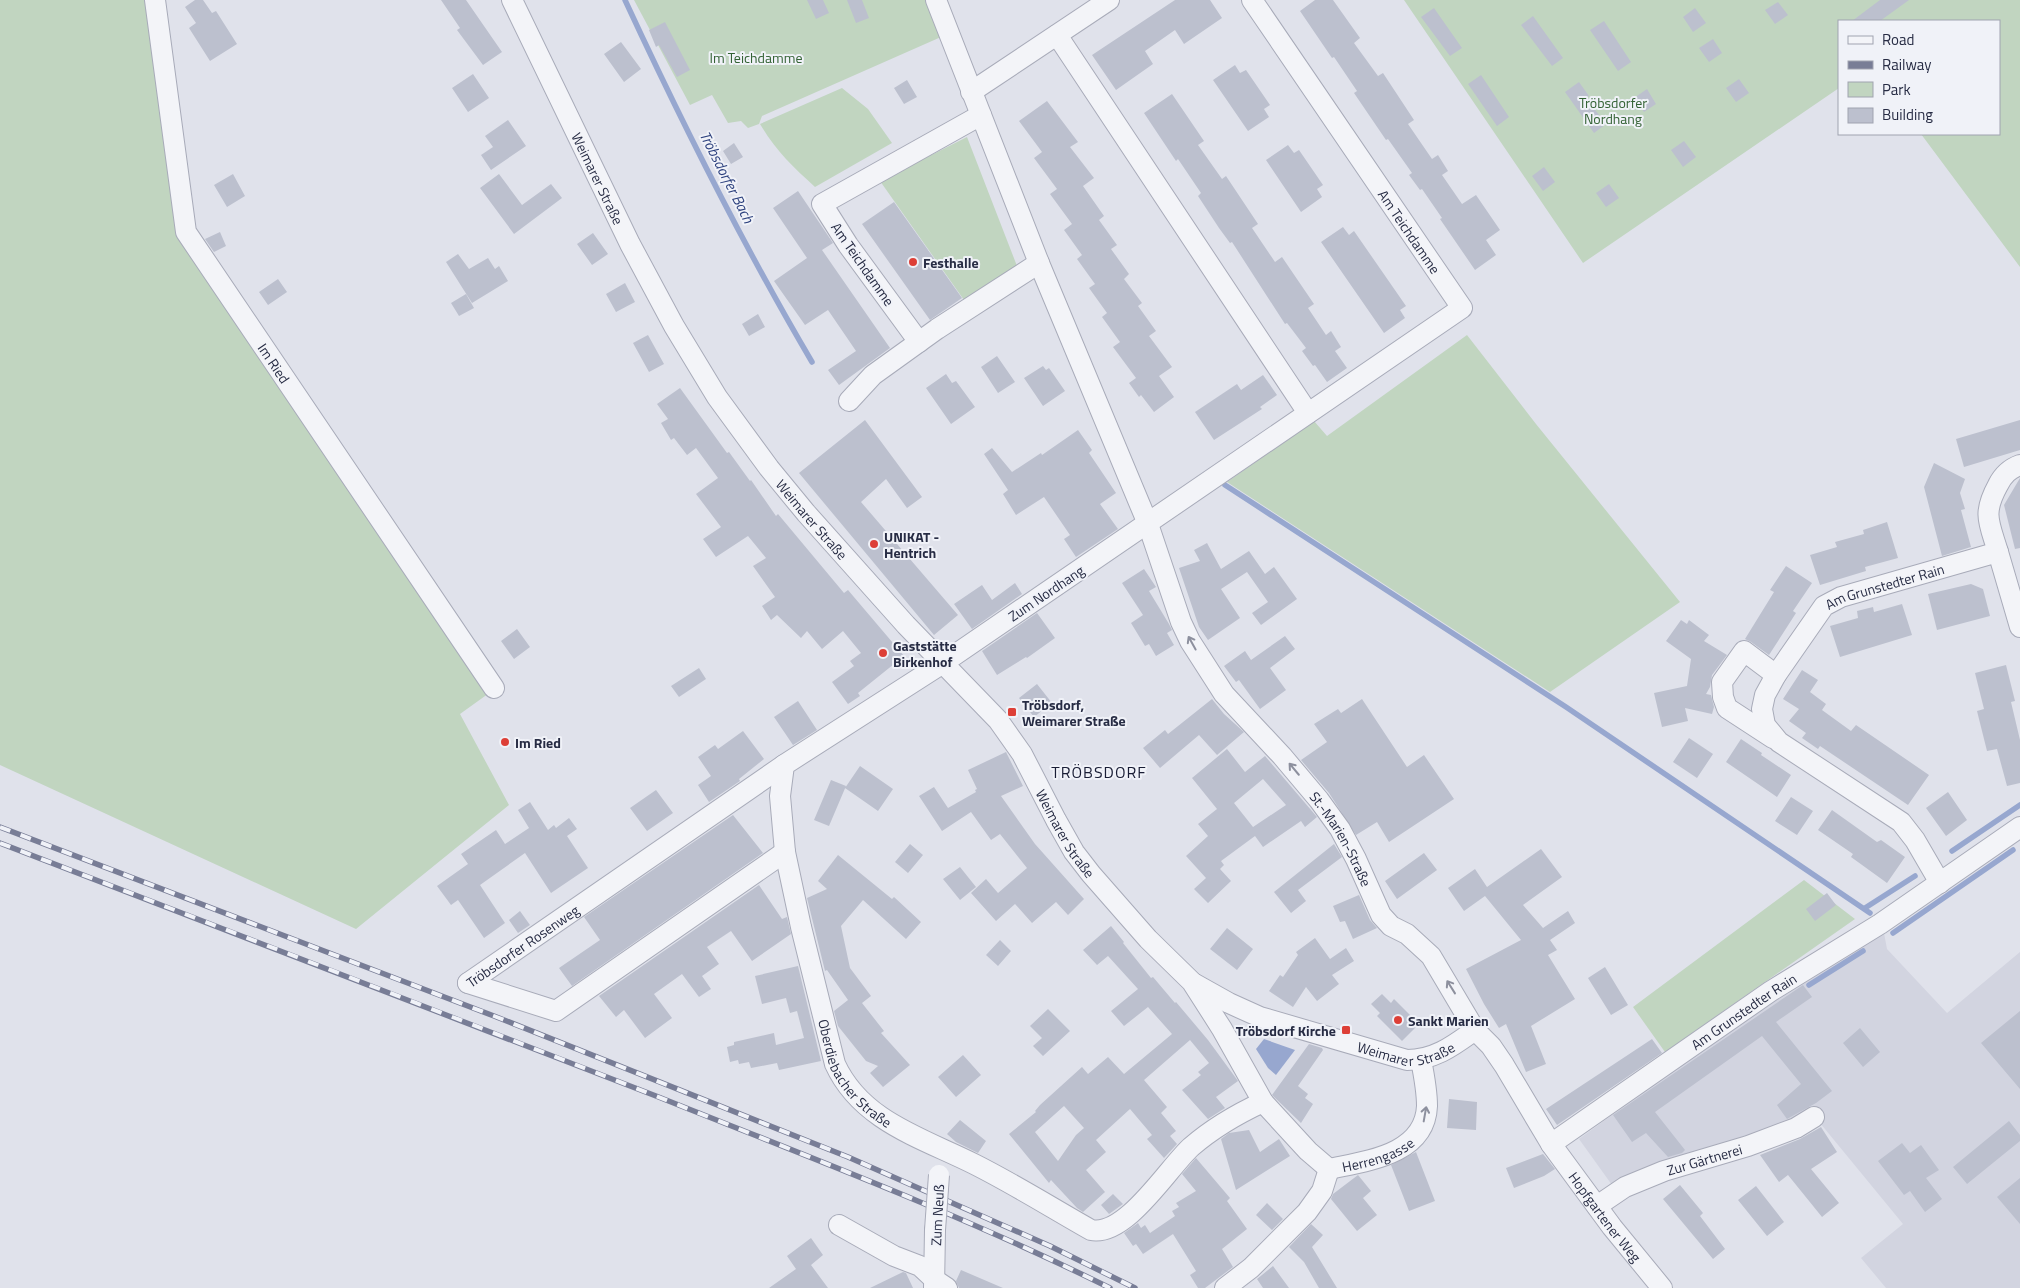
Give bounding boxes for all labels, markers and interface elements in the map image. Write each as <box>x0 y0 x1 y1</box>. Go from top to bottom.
legend <box>1838 20 2000 135</box>
text: Road <box>1882 28 1914 51</box>
park label: Im Teichdamme <box>710 47 802 68</box>
text: Railway <box>1882 53 1932 76</box>
text: Park <box>1882 78 1911 101</box>
park label: Tröbsdorfer Nordhang <box>1579 92 1647 129</box>
text: Building <box>1882 103 1933 126</box>
water label: Tröbsdorfer Bach <box>694 127 760 228</box>
street label: Weimarer Straße <box>567 129 629 228</box>
street label: Am Teichdamme <box>1373 185 1446 278</box>
street label: Am Teichdamme <box>826 218 900 310</box>
place label: Festhalle <box>923 252 979 273</box>
marker: Festhalle <box>907 256 919 268</box>
street label: Im Ried <box>253 339 296 387</box>
street label: Weimarer Straße <box>772 474 853 564</box>
place label: UNIKAT - Hentrich <box>884 526 939 563</box>
marker: UNIKAT - Hentrich <box>868 538 880 550</box>
street label: Am Grunstedter Rain <box>1821 558 1946 614</box>
street label: Zum Nordhang <box>1004 560 1088 626</box>
place label: Gaststätte Birkenhof <box>893 635 957 672</box>
one-way arrow <box>1187 636 1196 651</box>
marker: Gaststätte Birkenhof <box>877 647 889 659</box>
place label: Tröbsdorf, Weimarer Straße <box>1022 694 1126 731</box>
marker: Tröbsdorf, Weimarer Straße <box>1006 706 1018 718</box>
place label: Im Ried <box>515 732 561 753</box>
marker: Im Ried <box>499 736 511 748</box>
district label: TRÖBSDORF <box>1051 760 1147 784</box>
one-way arrow <box>1288 763 1299 776</box>
street label: Weimarer Straße <box>1031 785 1100 882</box>
street label: St.-Marien-Straße <box>1305 786 1377 890</box>
street label: Tröbsdorfer Rosenweg <box>462 899 583 992</box>
street label: Am Grunstedter Rain <box>1686 967 1800 1054</box>
one-way arrow <box>1445 981 1455 995</box>
place label: Sankt Marien <box>1408 1010 1489 1031</box>
marker: Sankt Marien <box>1392 1014 1404 1026</box>
street label: Oberdiebacher Straße <box>814 1017 896 1132</box>
place label: Tröbsdorf Kirche <box>1236 1020 1336 1041</box>
marker: Tröbsdorf Kirche <box>1340 1024 1352 1036</box>
street label: Weimarer Straße <box>1355 1034 1455 1050</box>
text: Weimarer Straße <box>1355 1036 1458 1071</box>
one-way arrow <box>1421 1106 1431 1122</box>
street label: Herrengasse <box>1340 1132 1418 1177</box>
street label: Zur Gärtnerei <box>1664 1138 1744 1180</box>
street label: Hopfgartener Weg <box>1564 1167 1647 1266</box>
street label: Zum Neuß <box>925 1184 949 1246</box>

